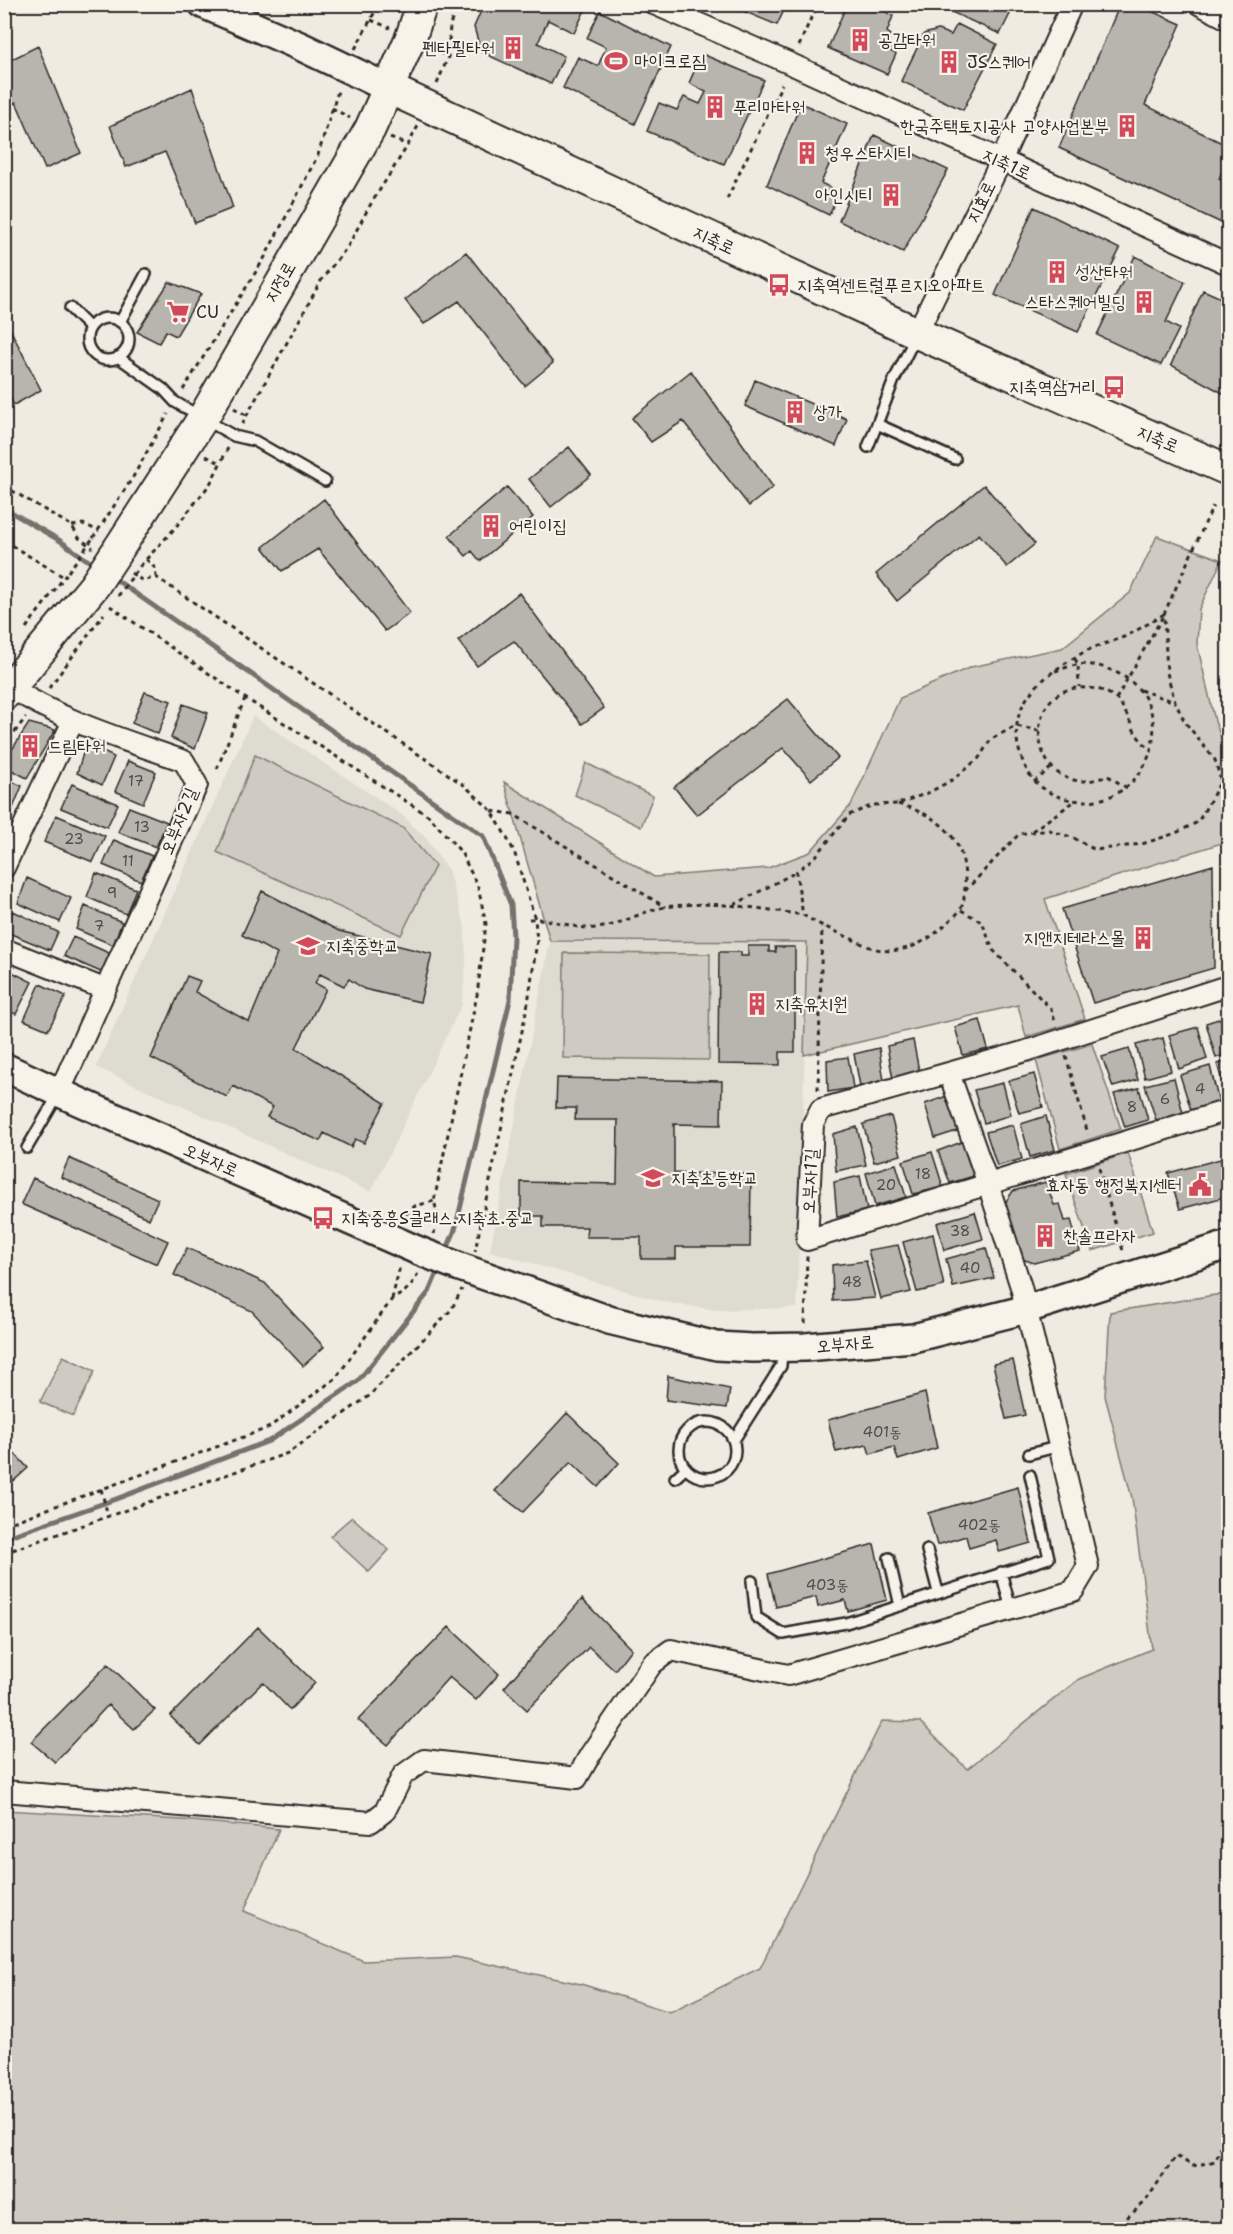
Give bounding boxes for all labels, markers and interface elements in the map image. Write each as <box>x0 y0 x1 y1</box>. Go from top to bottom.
building icon: 공감타워 <box>847 27 873 53</box>
place label: 공감타워 <box>878 28 936 52</box>
building icon: 펜타필타워 <box>500 35 526 61</box>
place label: 펜타필타워 <box>423 36 495 60</box>
sports icon: 마이크로짐 <box>603 48 629 74</box>
place label: 마이크로짐 <box>634 49 706 73</box>
building icon: JS스퀘어 <box>936 49 962 75</box>
place label: JS스퀘어 <box>967 50 1031 74</box>
building icon: 푸리마타워 <box>702 94 728 120</box>
place label: 푸리마타워 <box>733 95 805 119</box>
building icon: 한국주택토지공사 고양사업본부 <box>1114 113 1140 139</box>
place label: 한국주택토지공사 고양사업본부 <box>900 114 1109 138</box>
building icon: 청우스타시티 <box>794 140 820 166</box>
place label: 청우스타시티 <box>825 141 912 165</box>
street label: 지축1로 <box>979 143 1035 185</box>
street label: 지효로 <box>961 177 1001 227</box>
building icon: 아인시티 <box>878 182 904 208</box>
place label: 아인시티 <box>815 183 873 207</box>
street label: 지축로 <box>689 220 739 260</box>
street label: 지정로 <box>259 257 301 307</box>
building icon: 성산타워 <box>1044 259 1070 285</box>
place label: 성산타워 <box>1075 260 1133 284</box>
bus stop icon: 지축역센트럴푸르지오아파트 <box>766 272 792 298</box>
place label: 지축역센트럴푸르지오아파트 <box>797 273 985 297</box>
building icon: 스타스퀘어빌딩 <box>1131 289 1157 315</box>
place label: 스타스퀘어빌딩 <box>1025 290 1126 314</box>
supermarket icon: CU <box>165 299 191 325</box>
place label: CU <box>196 300 219 324</box>
bus stop icon: 지축역삼거리 <box>1101 374 1127 400</box>
place label: 지축역삼거리 <box>1009 375 1096 399</box>
building icon: 상가 <box>782 399 808 425</box>
place label: 상가 <box>813 400 842 424</box>
street label: 지축로 <box>1133 419 1183 459</box>
building icon: 어린이집 <box>478 513 504 539</box>
place label: 어린이집 <box>509 514 567 538</box>
building icon: 드림타워 <box>17 733 43 759</box>
place label: 드림타워 <box>48 734 106 758</box>
house number: 17 <box>128 771 144 791</box>
street label: 오부자2길 <box>155 783 204 858</box>
house number: 13 <box>134 817 150 837</box>
house number: 23 <box>64 829 84 849</box>
house number: 11 <box>122 851 134 871</box>
house number: 9 <box>107 883 117 903</box>
house number: 7 <box>94 916 104 936</box>
building icon: 지앤지테라스몰 <box>1130 925 1156 951</box>
place label: 지앤지테라스몰 <box>1024 926 1125 950</box>
school or university icon: 지축중학교 <box>295 933 321 959</box>
place label: 지축중학교 <box>326 934 398 958</box>
building icon: 지축유치원 <box>744 991 770 1017</box>
place label: 지축유치원 <box>775 992 847 1016</box>
house number: 4 <box>1195 1079 1205 1099</box>
house number: 6 <box>1160 1089 1170 1109</box>
house number: 8 <box>1127 1097 1137 1117</box>
street label: 오부자로 <box>180 1137 242 1183</box>
street label: 오부자1길 <box>796 1147 824 1214</box>
house number: 18 <box>915 1164 931 1184</box>
school or university icon: 지축초등학교 <box>640 1165 666 1191</box>
place label: 지축초등학교 <box>671 1166 758 1190</box>
public building icon: 효자동 행정복지센터 <box>1187 1172 1213 1198</box>
place label: 효자동 행정복지센터 <box>1046 1173 1182 1197</box>
house number: 20 <box>876 1175 896 1195</box>
bus stop icon: 지축중흥S클래스.지축초.중교 <box>310 1205 336 1231</box>
place label: 지축중흥S클래스.지축초.중교 <box>341 1206 534 1230</box>
house number: 38 <box>950 1221 970 1241</box>
building icon: 찬솔프라자 <box>1032 1223 1058 1249</box>
place label: 찬솔프라자 <box>1063 1224 1136 1248</box>
house number: 40 <box>960 1258 980 1278</box>
house number: 48 <box>842 1272 862 1292</box>
street label: 오부자로 <box>815 1330 875 1358</box>
house number: 401동 <box>863 1422 901 1442</box>
house number: 402동 <box>958 1515 1000 1535</box>
house number: 403동 <box>806 1575 848 1595</box>

